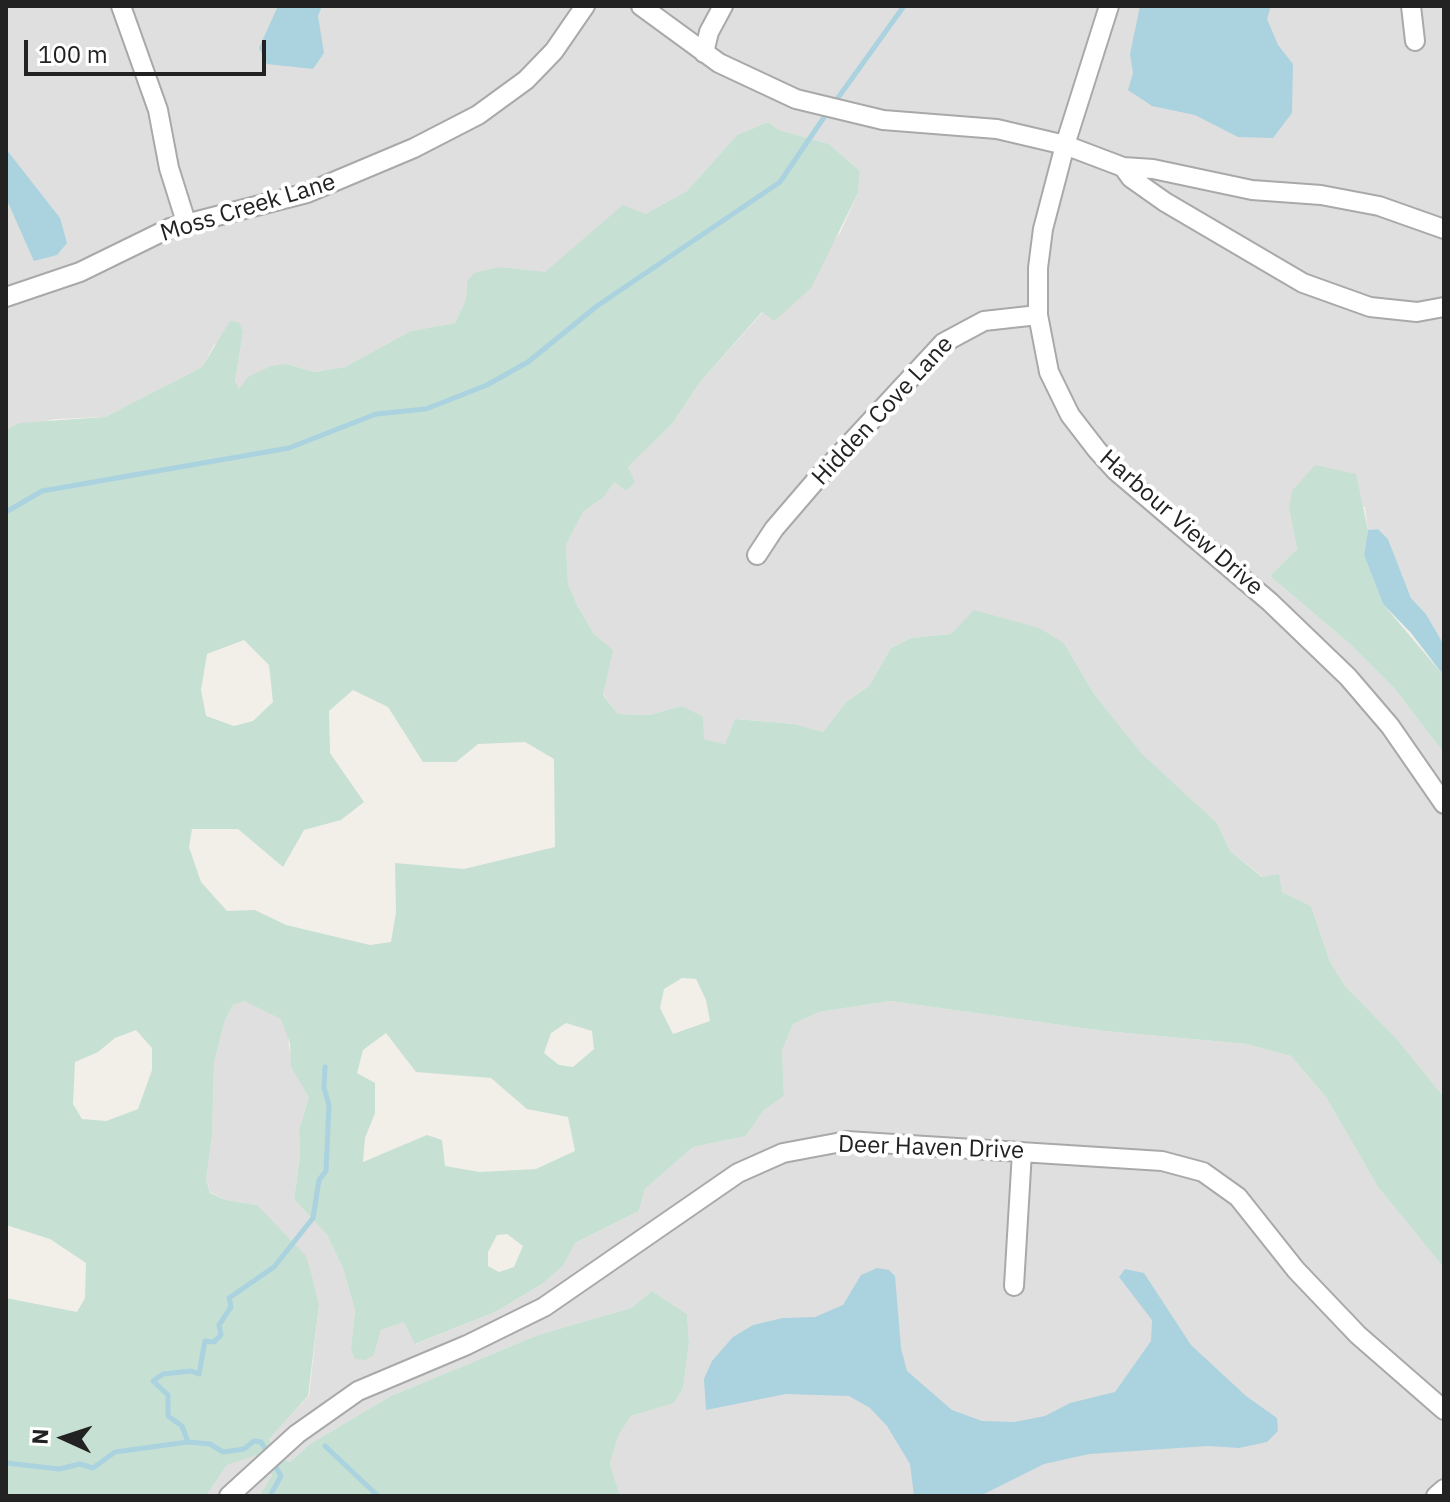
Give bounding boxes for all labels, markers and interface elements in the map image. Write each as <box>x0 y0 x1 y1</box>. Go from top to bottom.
scale bar <box>28 24 270 74</box>
text: 100 m <box>38 38 108 70</box>
street label: Moss Creek Lane <box>157 168 339 248</box>
street label: Hidden Cove Lane <box>806 330 960 492</box>
street label: Harbour View Drive <box>1093 444 1269 602</box>
street label: Deer Haven Drive <box>837 1130 1025 1166</box>
north arrow <box>24 1398 104 1478</box>
text: N <box>25 1428 54 1445</box>

